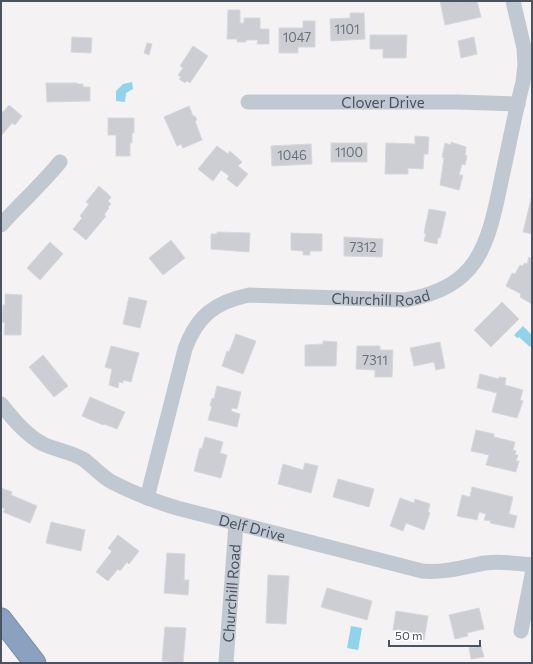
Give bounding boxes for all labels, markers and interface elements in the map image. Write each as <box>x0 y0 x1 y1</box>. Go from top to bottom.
house number: 1101 <box>334 21 360 37</box>
house number: 1047 <box>283 29 311 45</box>
street label: Clover Drive <box>341 93 425 111</box>
house number: 1100 <box>335 144 363 160</box>
house number: 1046 <box>277 147 307 163</box>
house number: 7312 <box>349 239 377 255</box>
street label: Churchill Road <box>331 285 432 309</box>
house number: 7311 <box>362 352 388 368</box>
street label: Delf Drive <box>217 510 287 545</box>
street label: Churchill Road <box>219 543 244 643</box>
scale bar <box>389 622 480 648</box>
text: 50 m <box>395 628 423 642</box>

